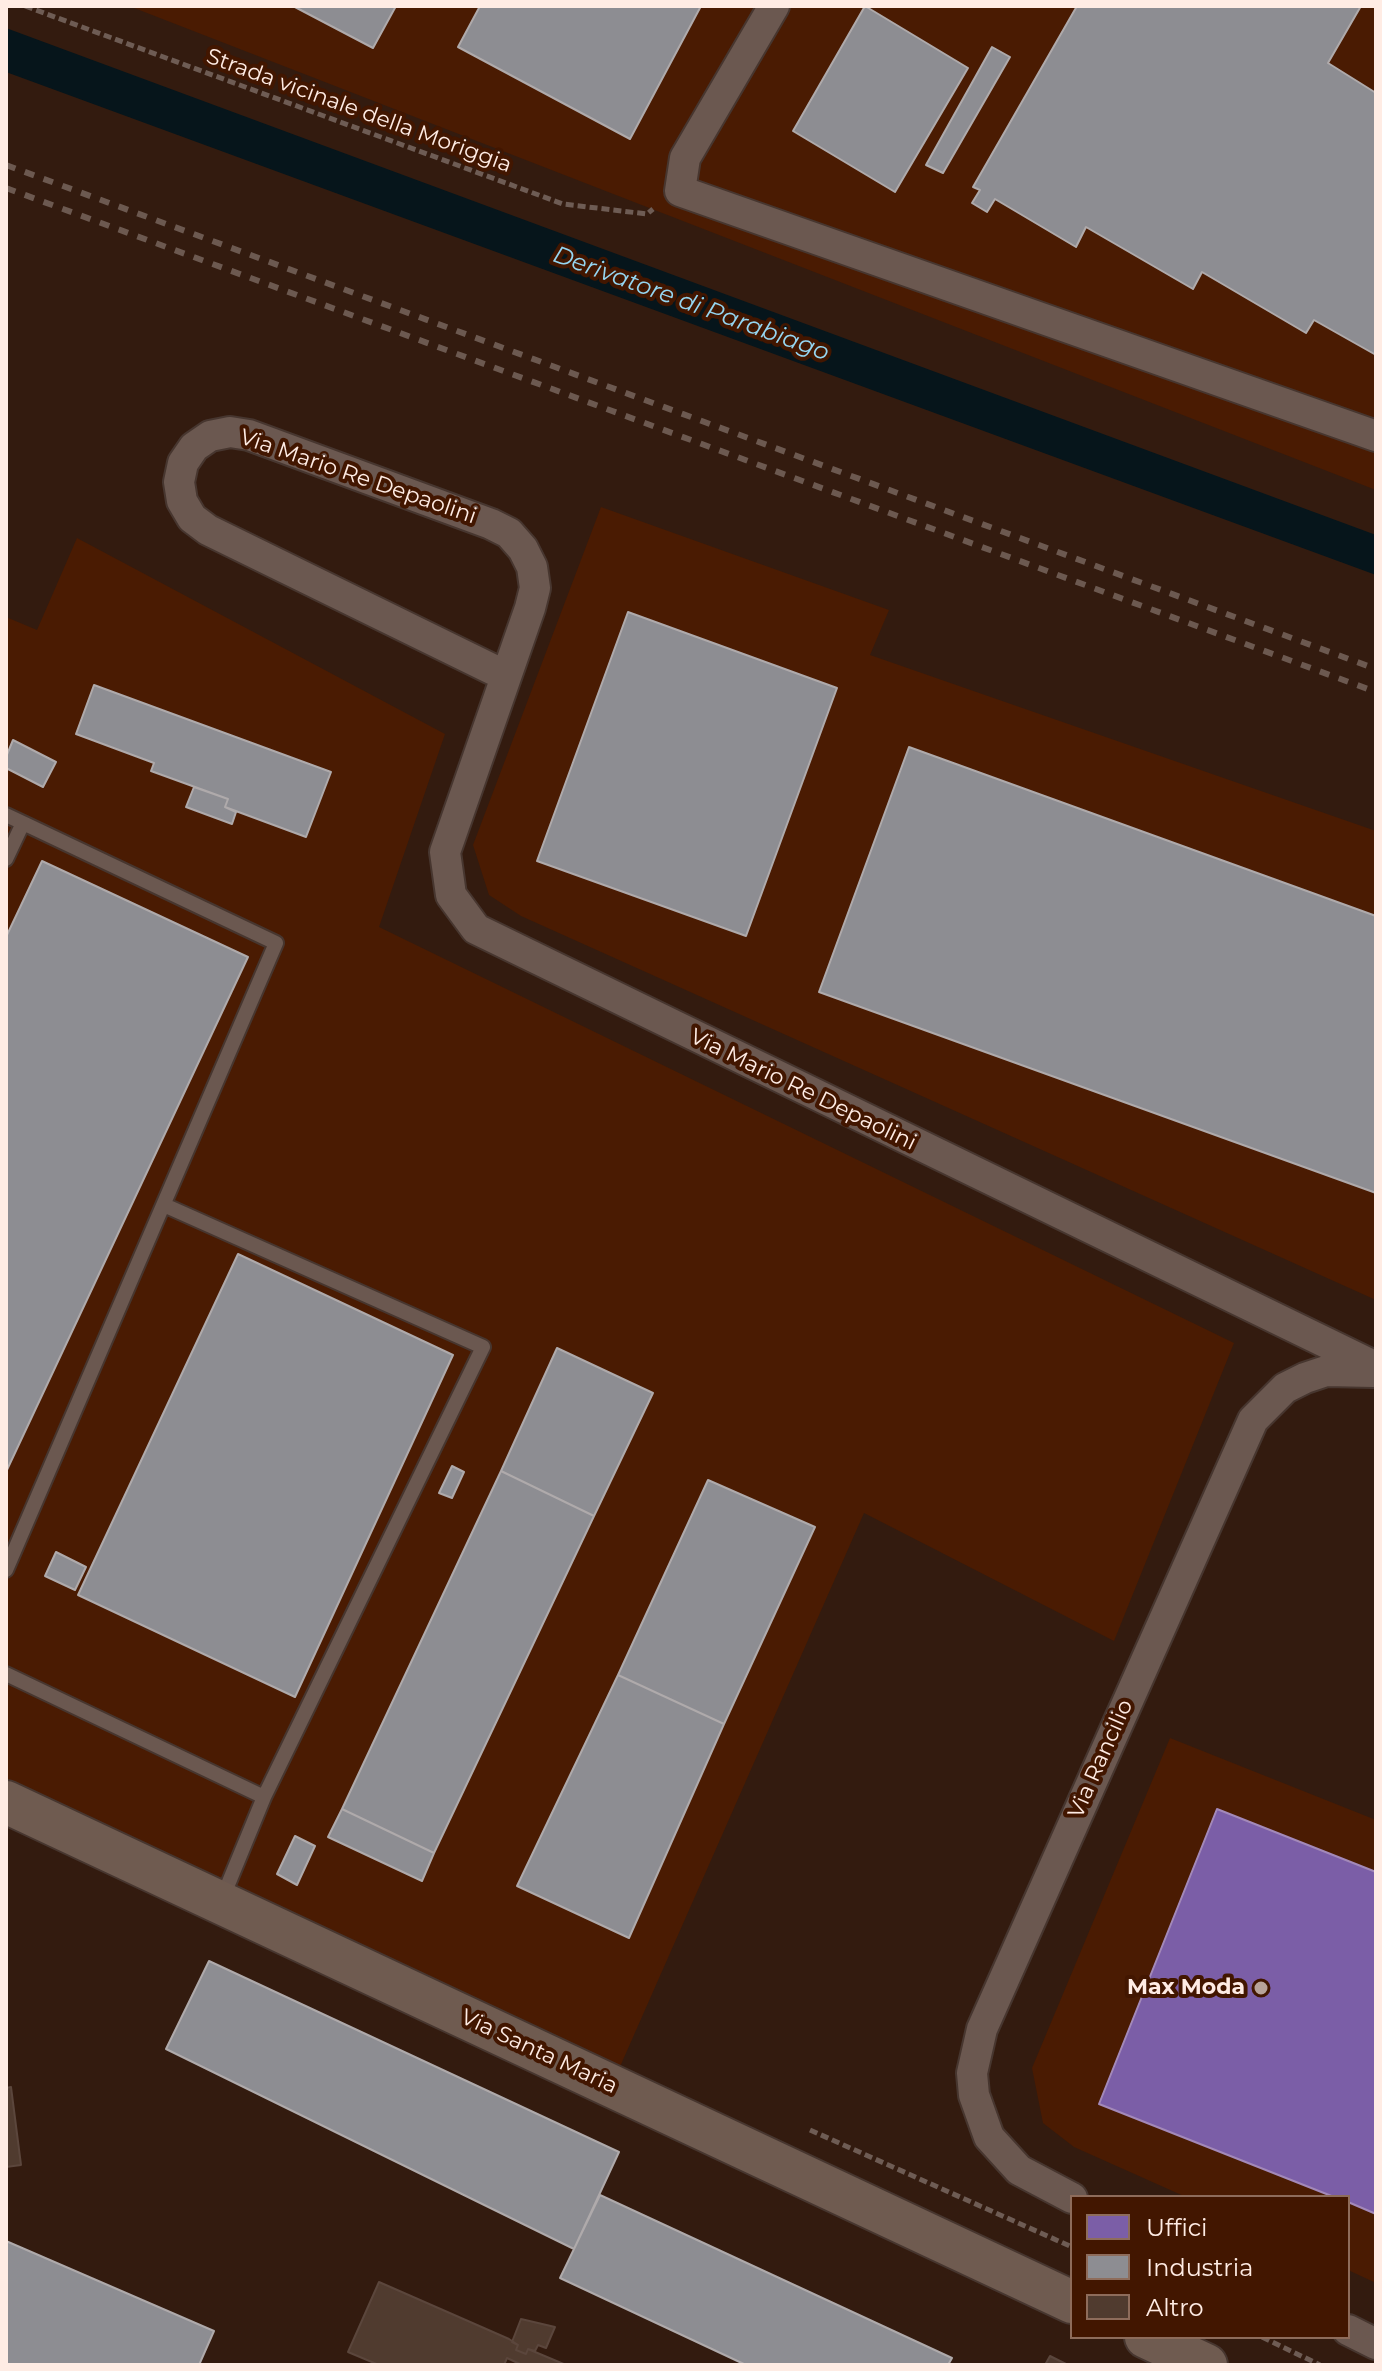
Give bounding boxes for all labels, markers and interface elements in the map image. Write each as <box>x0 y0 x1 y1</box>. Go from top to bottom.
street label: Strada vicinale della Moriggia <box>203 43 515 179</box>
water label: Derivatore di Parabiago <box>549 241 833 367</box>
street label: Via Mario Re Depaolini <box>236 424 480 530</box>
street label: Via Mario Re Depaolini <box>686 1024 920 1156</box>
street label: Via Rancilio <box>1063 1696 1139 1822</box>
place label: Max Moda <box>1127 1975 1245 2001</box>
marker: Max Moda <box>1252 1979 1270 1997</box>
street label: Via Santa Maria <box>456 2004 622 2100</box>
legend <box>1070 2195 1350 2339</box>
text: Uffici <box>1146 2213 1208 2242</box>
text: Industria <box>1146 2253 1253 2282</box>
text: Altro <box>1146 2293 1204 2322</box>

